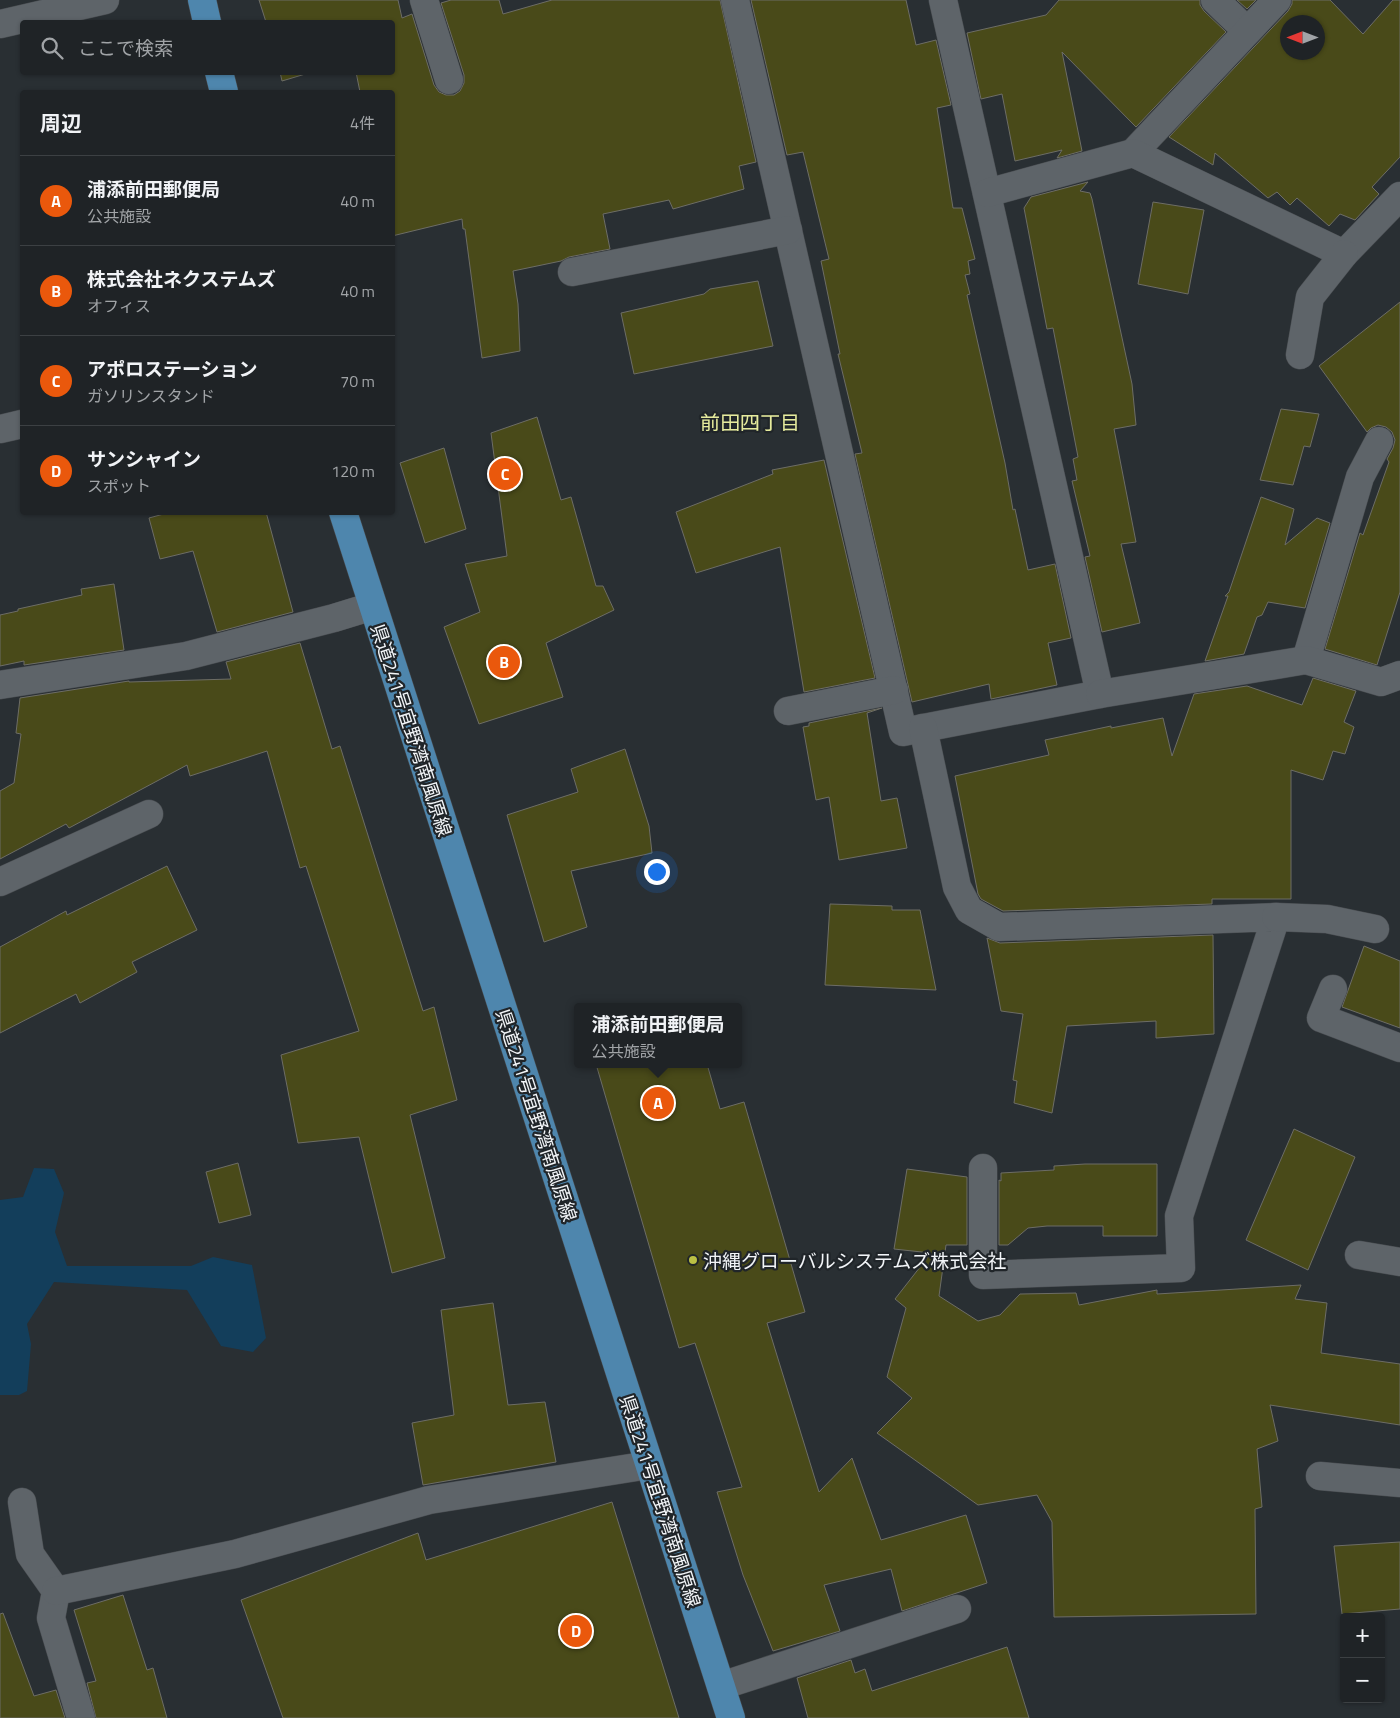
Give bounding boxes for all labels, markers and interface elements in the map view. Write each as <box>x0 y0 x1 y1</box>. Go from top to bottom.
north arrow <box>1280 15 1325 60</box>
search box <box>20 20 395 75</box>
text: ここで検索 <box>78 33 173 62</box>
icon: search <box>38 34 66 62</box>
text: 周辺 <box>40 107 82 139</box>
text: 4件 <box>350 111 375 135</box>
text: 浦添前田郵便局 <box>87 174 220 203</box>
text: A <box>51 189 61 213</box>
text: 40 m <box>340 189 375 213</box>
text: 公共施設 <box>87 204 151 228</box>
text: 株式会社ネクステムズ <box>87 264 276 293</box>
text: B <box>51 279 61 303</box>
text: 40 m <box>340 279 375 303</box>
text: オフィス <box>87 294 151 318</box>
text: アポロステーション <box>87 354 258 383</box>
text: C <box>52 369 60 393</box>
text: 70 m <box>340 369 375 393</box>
text: ガソリンスタンド <box>87 384 215 408</box>
district label: 前田四丁目 <box>700 407 800 438</box>
text: サンシャイン <box>87 444 201 473</box>
pin: C <box>489 455 521 493</box>
text: D <box>51 459 61 483</box>
text: 120 m <box>331 459 375 483</box>
text: スポット <box>87 474 151 498</box>
street label: 県道241号宜野湾南風原線 <box>364 620 460 840</box>
pin: B <box>488 643 520 681</box>
your location <box>644 859 670 885</box>
popup <box>574 1003 742 1068</box>
street label: 県道241号宜野湾南風原線 <box>489 1005 585 1225</box>
text: 浦添前田郵便局 <box>591 1009 725 1038</box>
text: 公共施設 <box>591 1039 656 1063</box>
pin: A <box>642 1084 674 1122</box>
place label: 沖縄グローバルシステムズ株式会社 <box>703 1246 1006 1275</box>
marker: 沖縄グローバルシステムズ株式会社 <box>687 1254 699 1266</box>
street label: 県道241号宜野湾南風原線 <box>613 1391 709 1611</box>
pin: D <box>560 1612 592 1650</box>
map controls <box>1340 1613 1385 1703</box>
button: + <box>1340 1613 1385 1658</box>
button: − <box>1340 1658 1385 1703</box>

